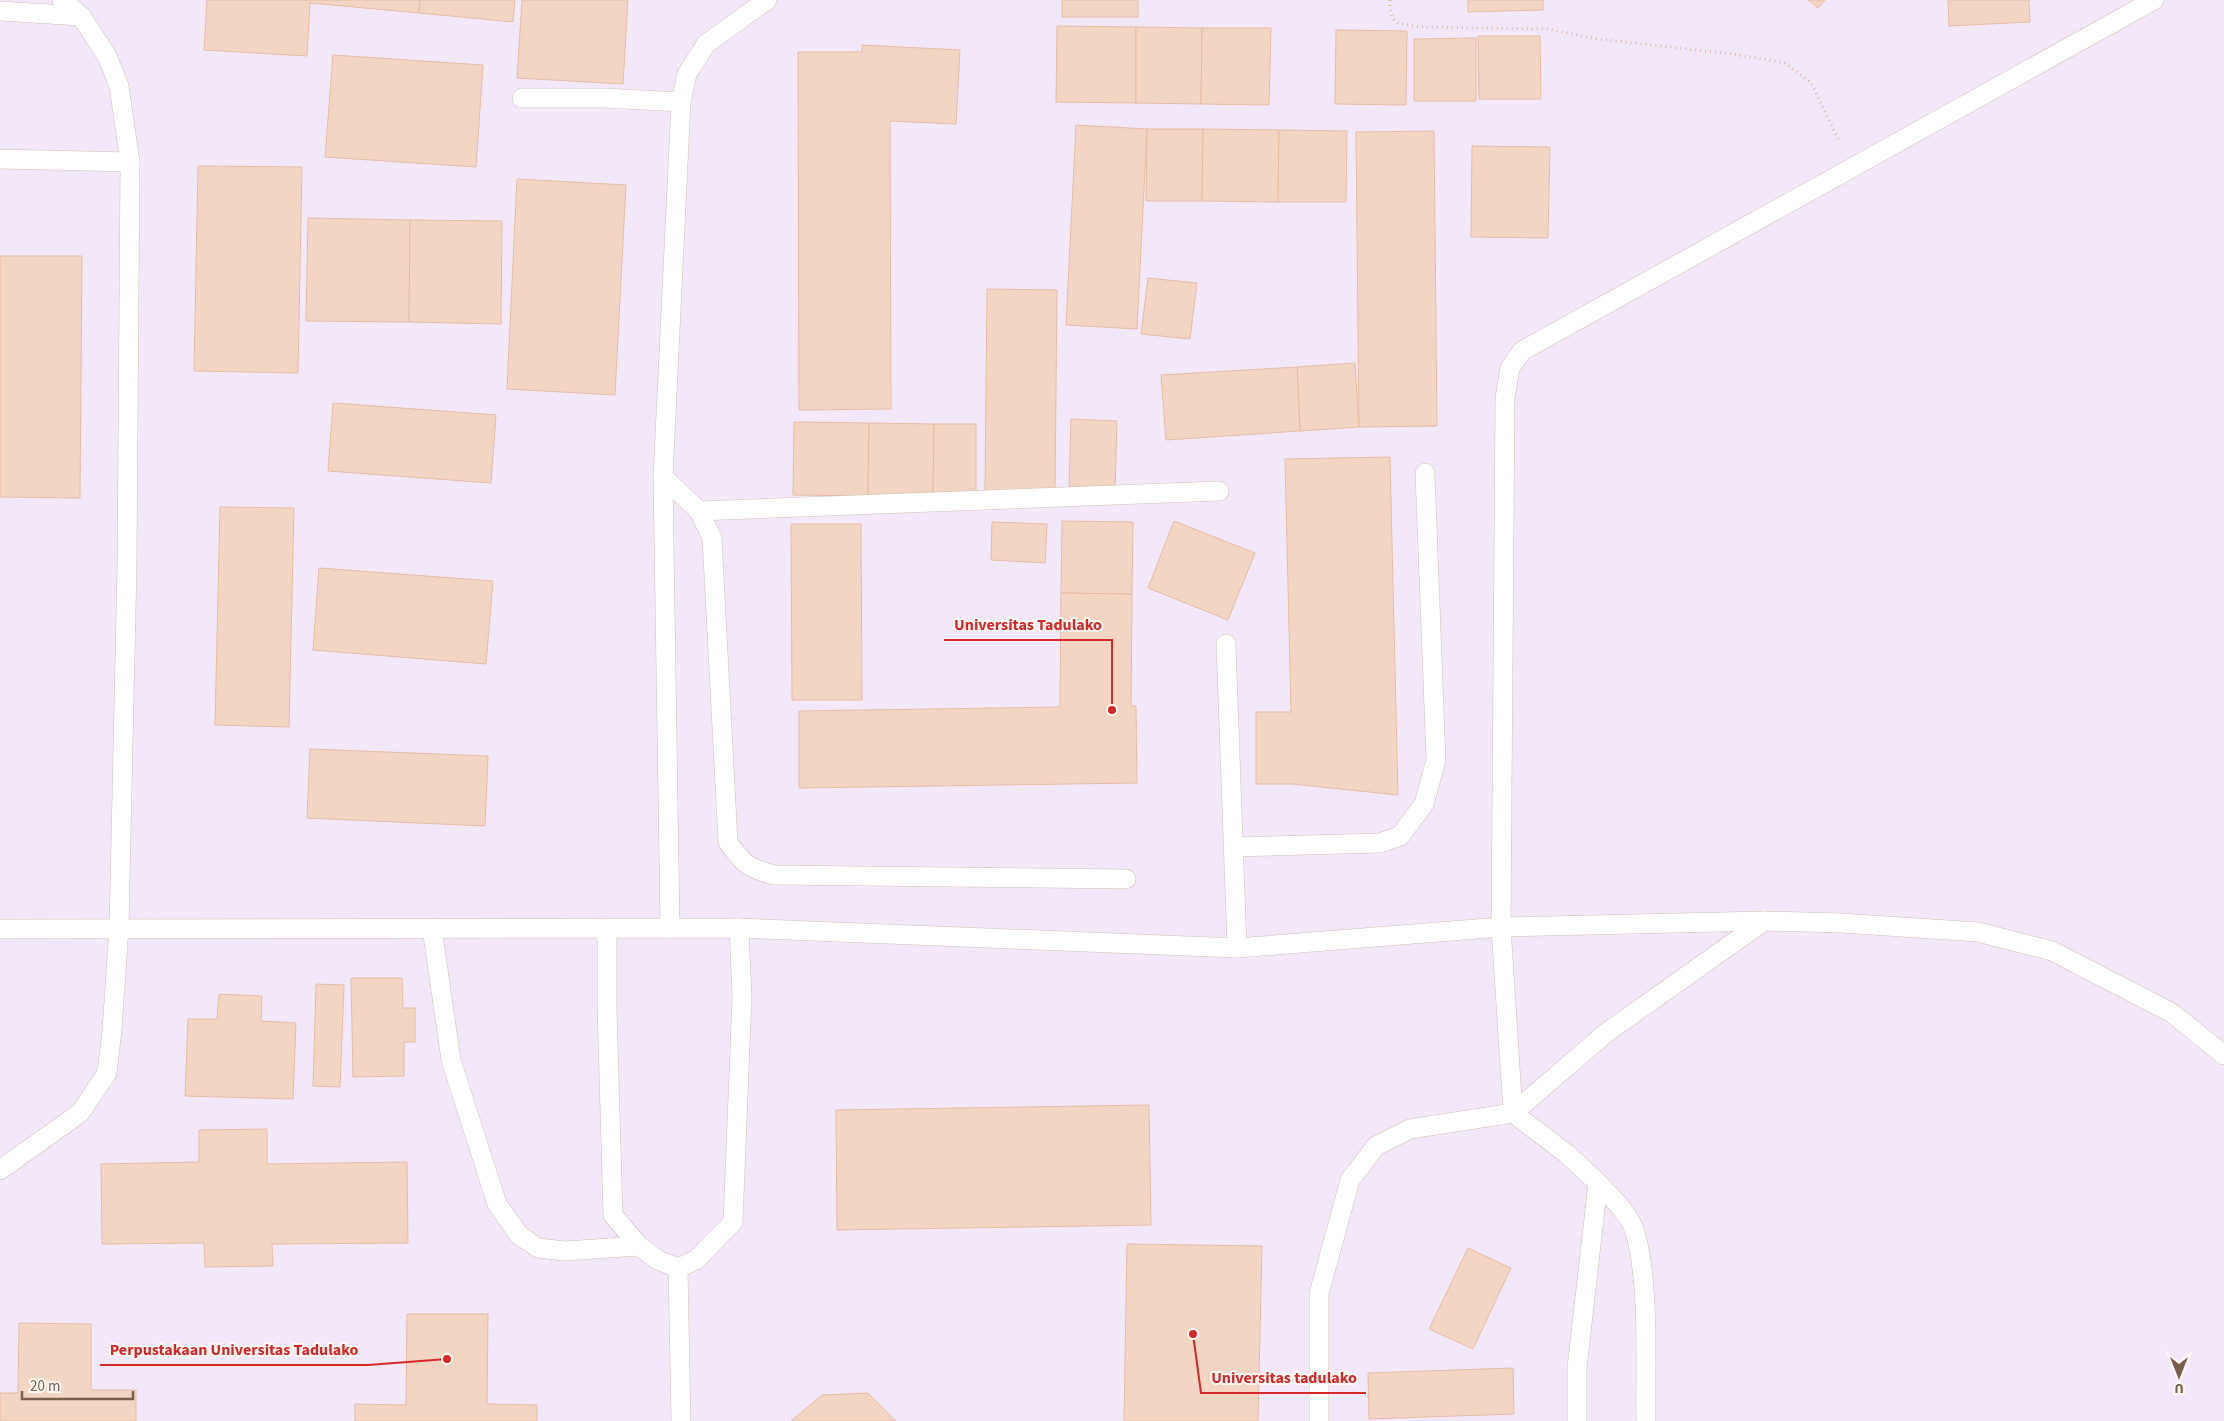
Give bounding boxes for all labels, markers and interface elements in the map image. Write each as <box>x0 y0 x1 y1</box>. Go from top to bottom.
callout: Universitas Tadulako <box>944 609 1112 640</box>
text: Universitas Tadulako <box>954 614 1102 636</box>
callout: Perpustakaan Universitas Tadulako <box>100 1334 368 1365</box>
text: Perpustakaan Universitas Tadulako <box>110 1339 358 1361</box>
north arrow <box>2154 1351 2204 1401</box>
callout: Universitas tadulako <box>1201 1362 1366 1393</box>
text: Universitas tadulako <box>1211 1367 1357 1389</box>
scale bar <box>22 1368 134 1400</box>
text: 20 m <box>30 1376 60 1397</box>
text: U <box>2174 1378 2184 1398</box>

